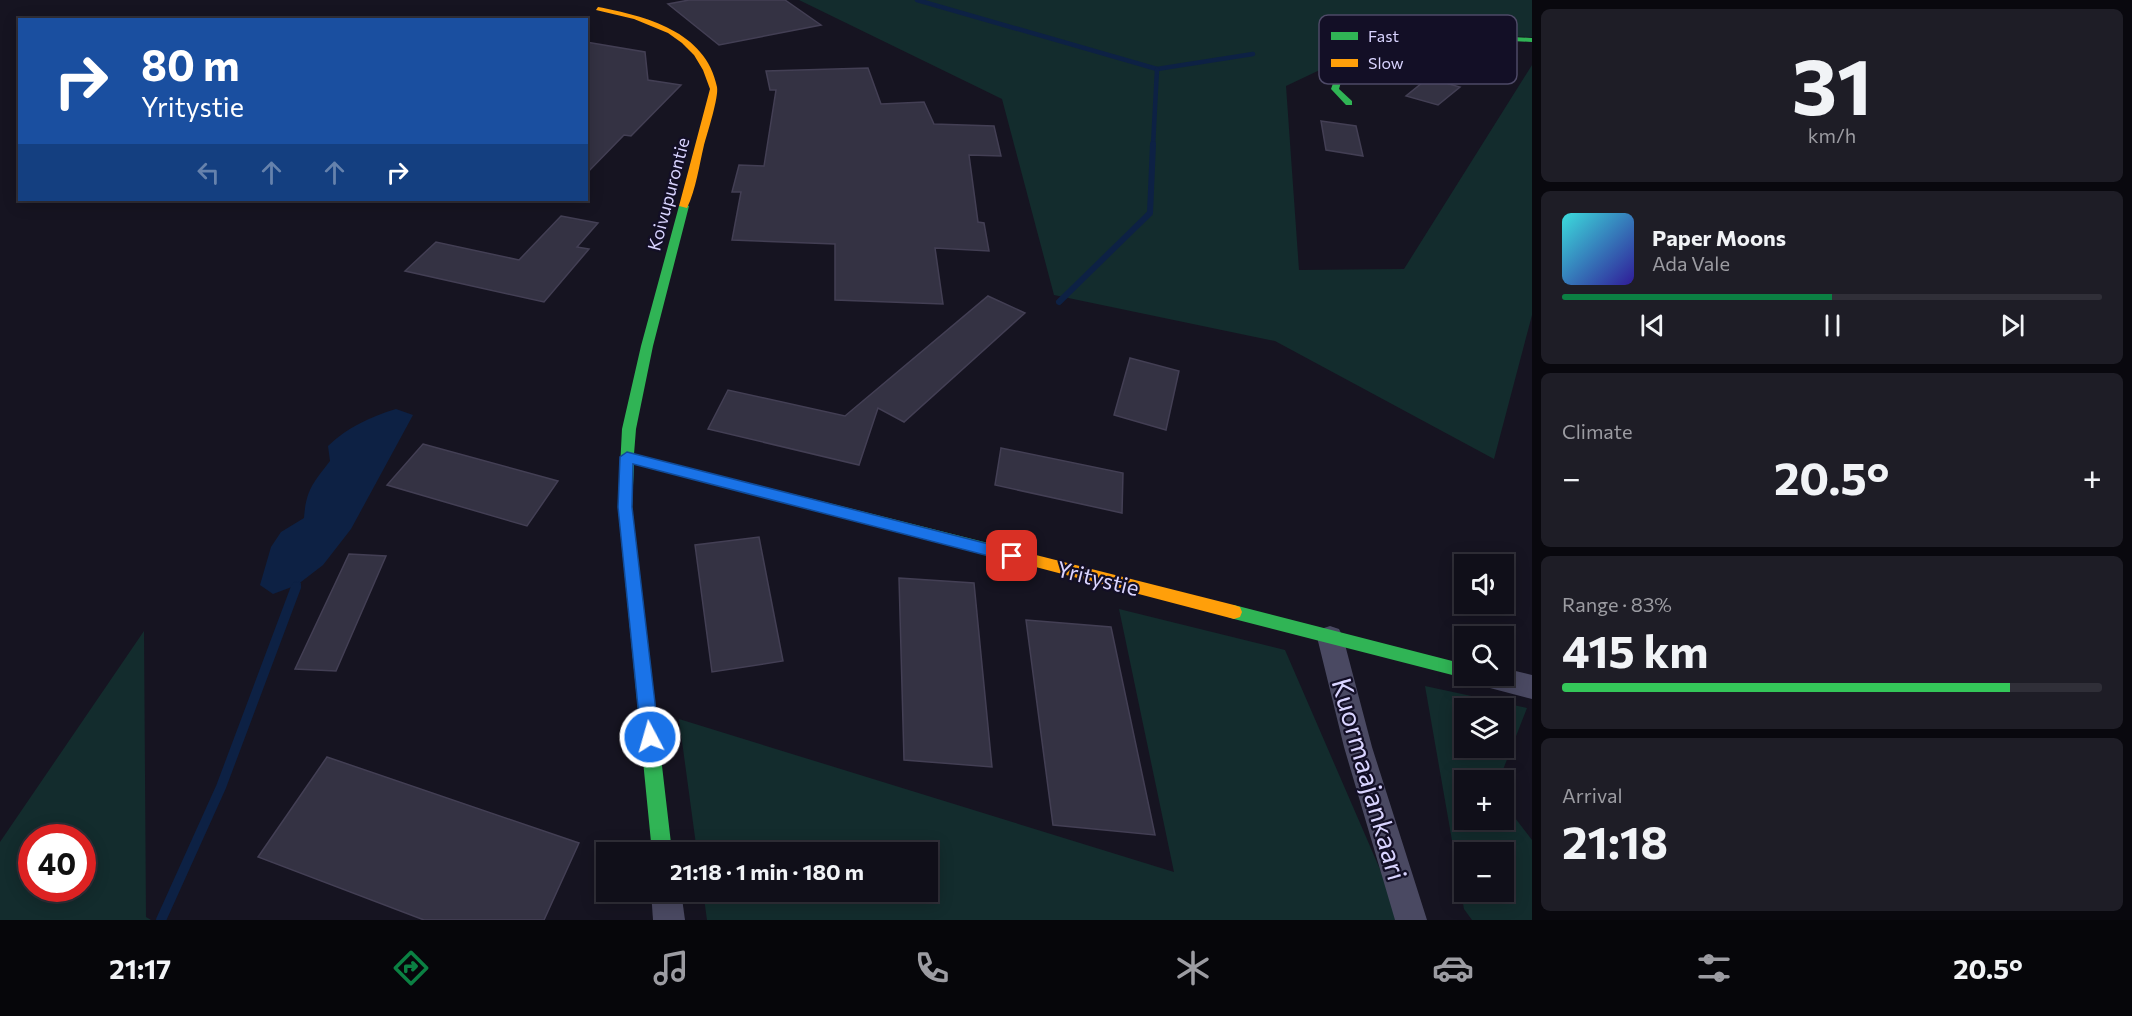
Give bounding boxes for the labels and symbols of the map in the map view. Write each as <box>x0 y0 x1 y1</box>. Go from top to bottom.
legend <box>1319 15 1517 84</box>
text: Fast <box>1368 26 1399 45</box>
text: Slow <box>1368 53 1404 72</box>
street label: Koivupurontie <box>642 135 694 253</box>
pin <box>986 530 1037 581</box>
street label: Yritystie <box>1054 555 1142 601</box>
street label: Kuormaajankaari <box>1325 674 1415 884</box>
position arrow <box>618 705 682 769</box>
speed limit sign: 40 <box>18 824 96 902</box>

